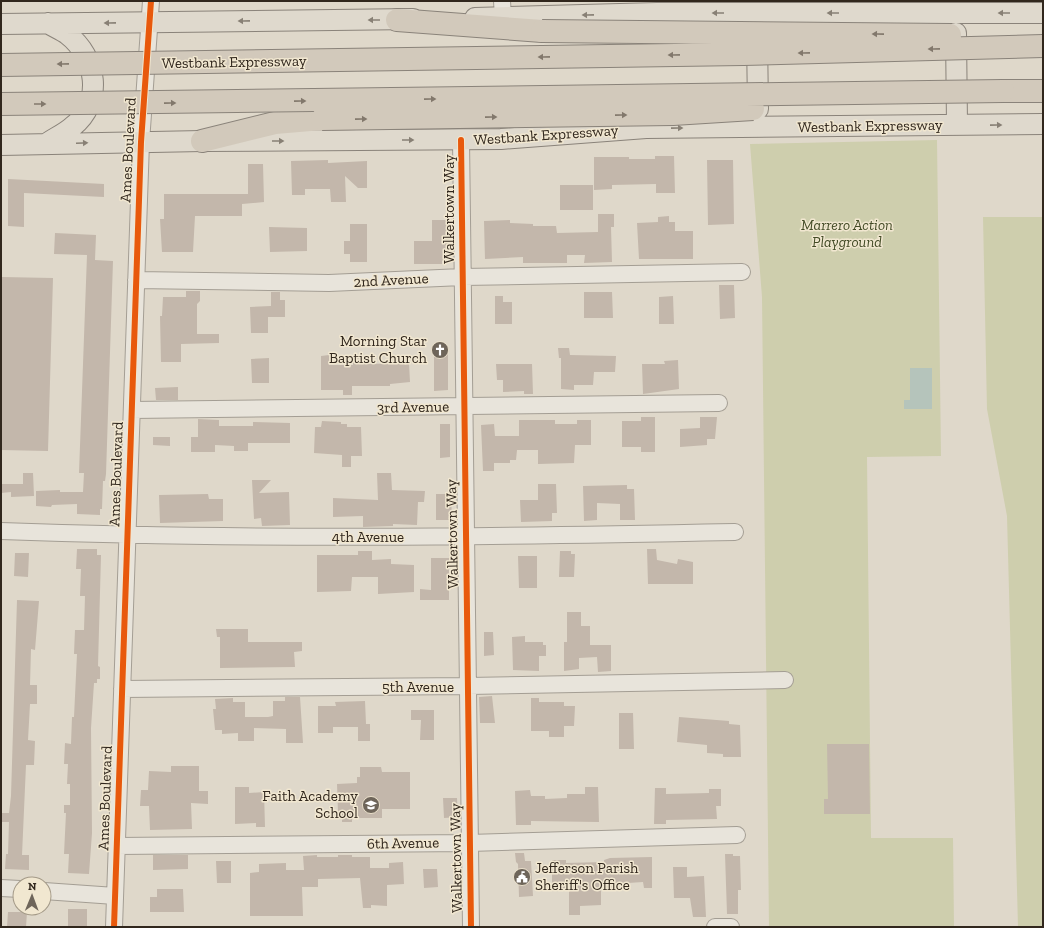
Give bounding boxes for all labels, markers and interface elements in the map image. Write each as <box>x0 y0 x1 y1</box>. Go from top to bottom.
one-way arrow <box>711 10 724 16</box>
one-way arrow <box>826 10 839 16</box>
one-way arrow <box>997 10 1010 16</box>
one-way arrow <box>581 12 594 18</box>
one-way arrow <box>367 17 380 23</box>
one-way arrow <box>237 18 250 24</box>
one-way arrow <box>104 19 116 26</box>
one-way arrow <box>871 31 884 37</box>
one-way arrow <box>928 46 940 53</box>
one-way arrow <box>797 50 810 56</box>
street label: Westbank Expressway <box>161 52 307 72</box>
one-way arrow <box>667 52 680 58</box>
one-way arrow <box>537 54 550 60</box>
one-way arrow <box>56 61 69 67</box>
street label: Ames Boulevard <box>116 96 140 203</box>
one-way arrow <box>424 96 436 103</box>
one-way arrow <box>294 98 307 104</box>
one-way arrow <box>164 100 177 106</box>
one-way arrow <box>34 101 47 107</box>
one-way arrow <box>615 112 628 118</box>
one-way arrow <box>485 114 498 120</box>
one-way arrow <box>355 116 368 122</box>
street label: Westbank Expressway <box>797 116 943 136</box>
street label: Westbank Expressway <box>473 121 619 149</box>
one-way arrow <box>990 121 1002 128</box>
one-way arrow <box>671 125 684 131</box>
one-way arrow <box>402 137 415 143</box>
one-way arrow <box>272 138 285 144</box>
one-way arrow <box>76 140 88 147</box>
street label: Walkertown Way <box>440 154 458 264</box>
park label: Marrero Action Playground <box>801 216 893 251</box>
street label: 2nd Avenue <box>353 269 429 291</box>
place label: Morning Star Baptist Church <box>329 332 428 367</box>
church icon: Morning Star Baptist Church <box>430 340 450 360</box>
street label: 3rd Avenue <box>377 397 449 417</box>
street label: Ames Boulevard <box>105 420 127 527</box>
street label: Walkertown Way <box>442 479 462 589</box>
street label: 4th Avenue <box>332 528 404 546</box>
street label: 5th Avenue <box>382 678 454 696</box>
street label: Ames Boulevard <box>94 744 116 851</box>
place label: Faith Academy School <box>262 787 358 822</box>
school or university icon: Faith Academy School <box>361 795 381 815</box>
street label: Walkertown Way <box>446 803 466 913</box>
street label: 6th Avenue <box>367 833 439 853</box>
place label: Jefferson Parish Sheriff's Office <box>535 859 639 894</box>
public building icon: Jefferson Parish Sheriff's Office <box>512 867 532 887</box>
north arrow <box>12 876 52 916</box>
text: N <box>28 880 37 893</box>

